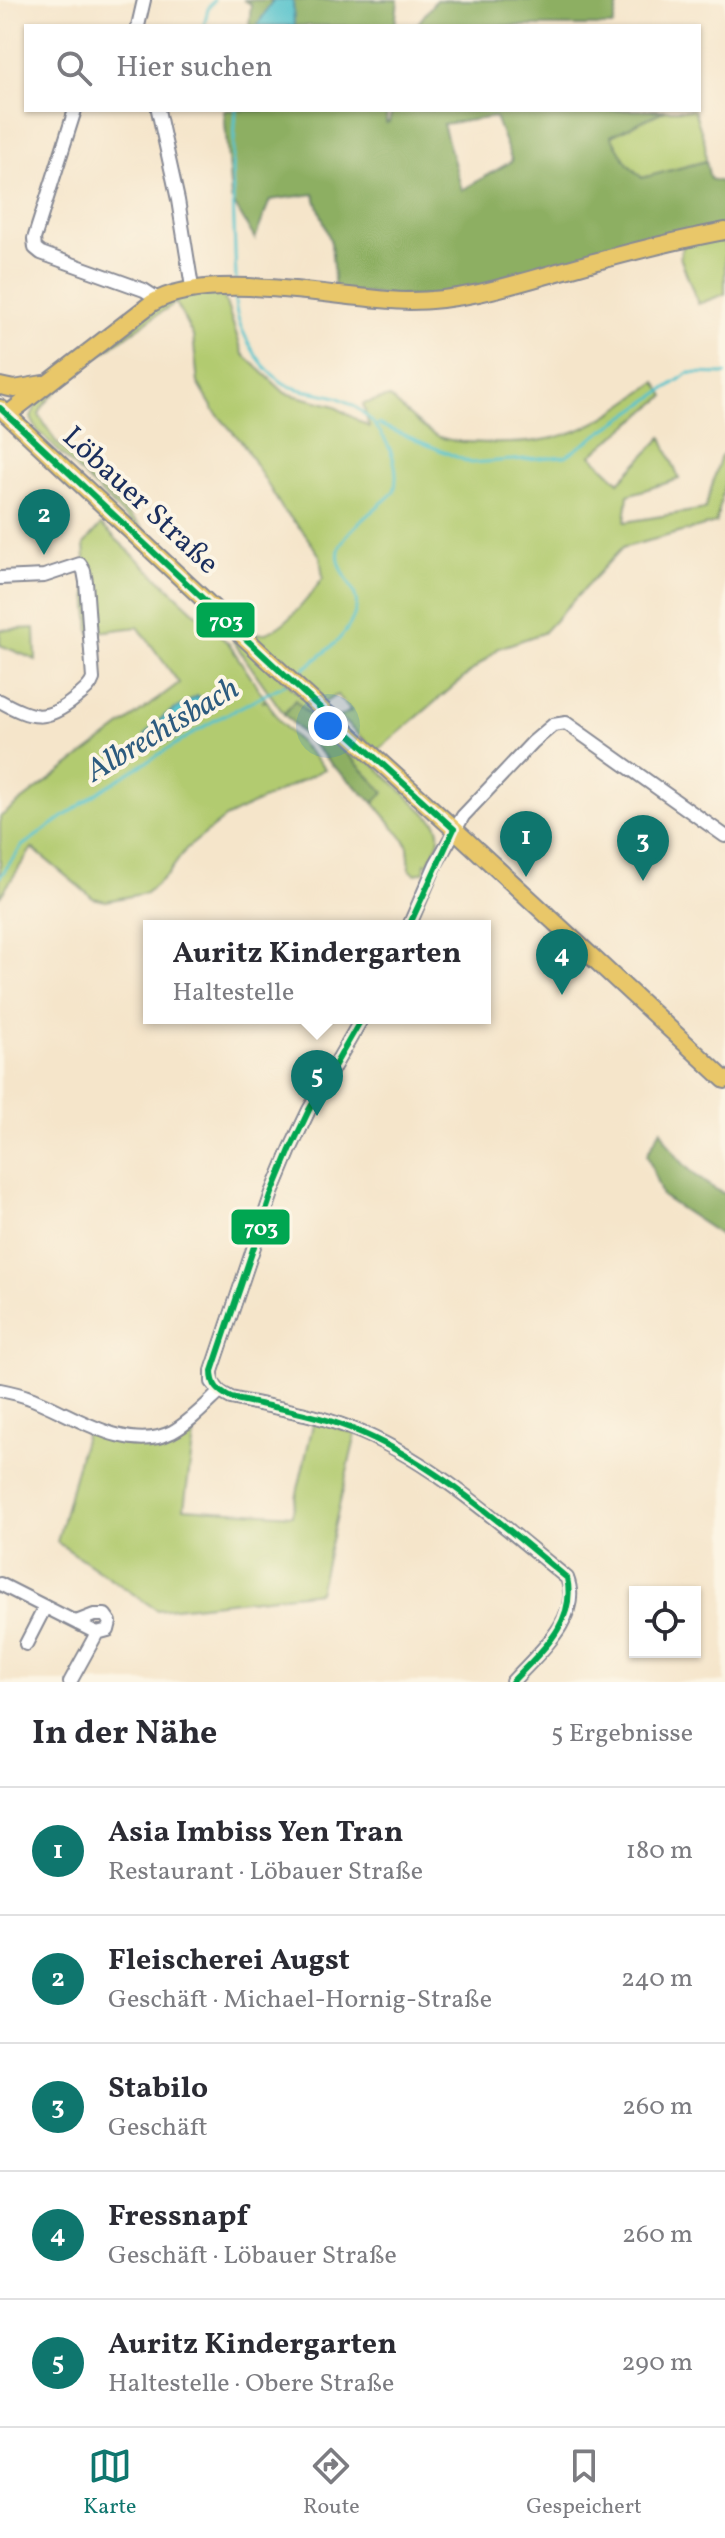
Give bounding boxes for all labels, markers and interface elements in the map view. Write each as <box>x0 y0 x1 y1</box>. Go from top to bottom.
search box <box>24 24 701 112</box>
icon: search <box>52 46 96 90</box>
text: Hier suchen <box>116 47 273 89</box>
street label: Löbauer Straße <box>52 417 228 585</box>
pin: 2 <box>18 489 70 555</box>
line badge: 703 <box>195 601 256 639</box>
text: 703 <box>209 607 243 638</box>
water label: Albrechtsbach <box>77 668 248 795</box>
your location <box>308 706 348 746</box>
pin: 1 <box>500 811 552 877</box>
pin: 3 <box>617 815 669 881</box>
popup <box>143 920 491 1024</box>
pin: 4 <box>536 929 588 995</box>
text: Auritz Kindergarten <box>173 933 461 975</box>
text: Haltestelle <box>173 975 294 1011</box>
pin: 5 <box>291 1050 343 1116</box>
line badge: 703 <box>230 1208 291 1246</box>
text: 703 <box>244 1214 278 1245</box>
map controls <box>629 1586 701 1658</box>
button: locate <box>629 1586 701 1658</box>
text: In der Nähe <box>32 1711 217 1758</box>
text: 5 Ergebnisse <box>551 1716 693 1752</box>
text: Asia Imbiss Yen Tran <box>108 1812 404 1854</box>
text: 1 <box>53 1833 63 1869</box>
text: 180 m <box>626 1833 693 1869</box>
text: Restaurant · Löbauer Straße <box>108 1854 423 1890</box>
text: Fleischerei Augst <box>108 1940 350 1982</box>
text: 2 <box>51 1961 65 1997</box>
text: 240 m <box>621 1961 693 1997</box>
text: Geschäft · Michael-Hornig-Straße <box>108 1982 492 2018</box>
text: Stabilo <box>108 2068 208 2110</box>
text: 3 <box>51 2089 65 2125</box>
text: 260 m <box>622 2089 693 2125</box>
text: Geschäft <box>108 2110 208 2146</box>
text: Fressnapf <box>108 2196 248 2238</box>
text: 4 <box>50 2217 66 2253</box>
text: 260 m <box>622 2217 693 2253</box>
text: Geschäft · Löbauer Straße <box>108 2238 397 2274</box>
text: Auritz Kindergarten <box>108 2324 397 2366</box>
text: 5 <box>52 2345 64 2381</box>
text: 290 m <box>621 2345 693 2381</box>
text: Haltestelle · Obere Straße <box>108 2366 394 2402</box>
tab: Karte <box>83 2444 136 2523</box>
tab: Route <box>303 2444 360 2523</box>
tab: Gespeichert <box>526 2444 642 2523</box>

